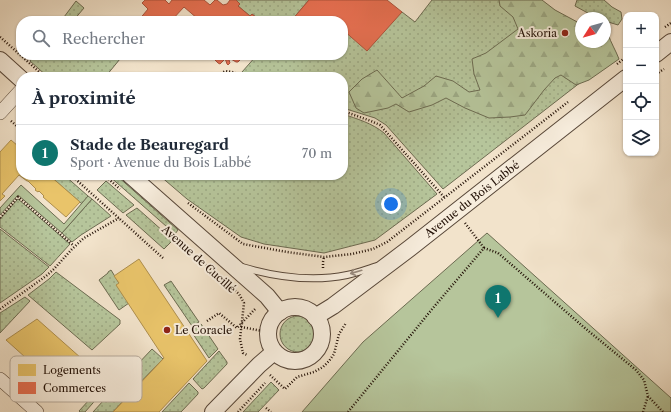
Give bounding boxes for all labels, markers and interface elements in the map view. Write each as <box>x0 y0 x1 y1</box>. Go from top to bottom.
north arrow <box>575 12 611 48</box>
map controls <box>623 12 659 156</box>
button: + <box>623 12 659 48</box>
search box <box>16 16 348 60</box>
place label: Askoria <box>517 26 557 40</box>
icon: search <box>30 27 52 49</box>
marker: Askoria <box>560 28 570 38</box>
text: Rechercher <box>62 29 145 48</box>
button: − <box>623 48 659 84</box>
button: locate <box>623 84 659 120</box>
text: À proximité <box>32 88 136 108</box>
button: layers <box>623 120 659 156</box>
text: Stade de Beauregard <box>70 135 229 154</box>
text: 1 <box>42 145 48 161</box>
text: 70 m <box>302 145 332 161</box>
text: Sport · Avenue du Bois Labbé <box>70 154 251 170</box>
street label: Avenue du Bois Labbé <box>421 158 522 241</box>
your location <box>381 194 401 214</box>
street label: Avenue de Cucillé <box>158 221 239 296</box>
one-way arrow <box>350 269 363 276</box>
pin: 1 <box>485 285 511 318</box>
place label: Le Coracle <box>175 323 232 337</box>
marker: Le Coracle <box>162 325 172 335</box>
legend <box>10 356 142 402</box>
text: Logements <box>43 363 101 377</box>
text: Commerces <box>43 381 106 395</box>

